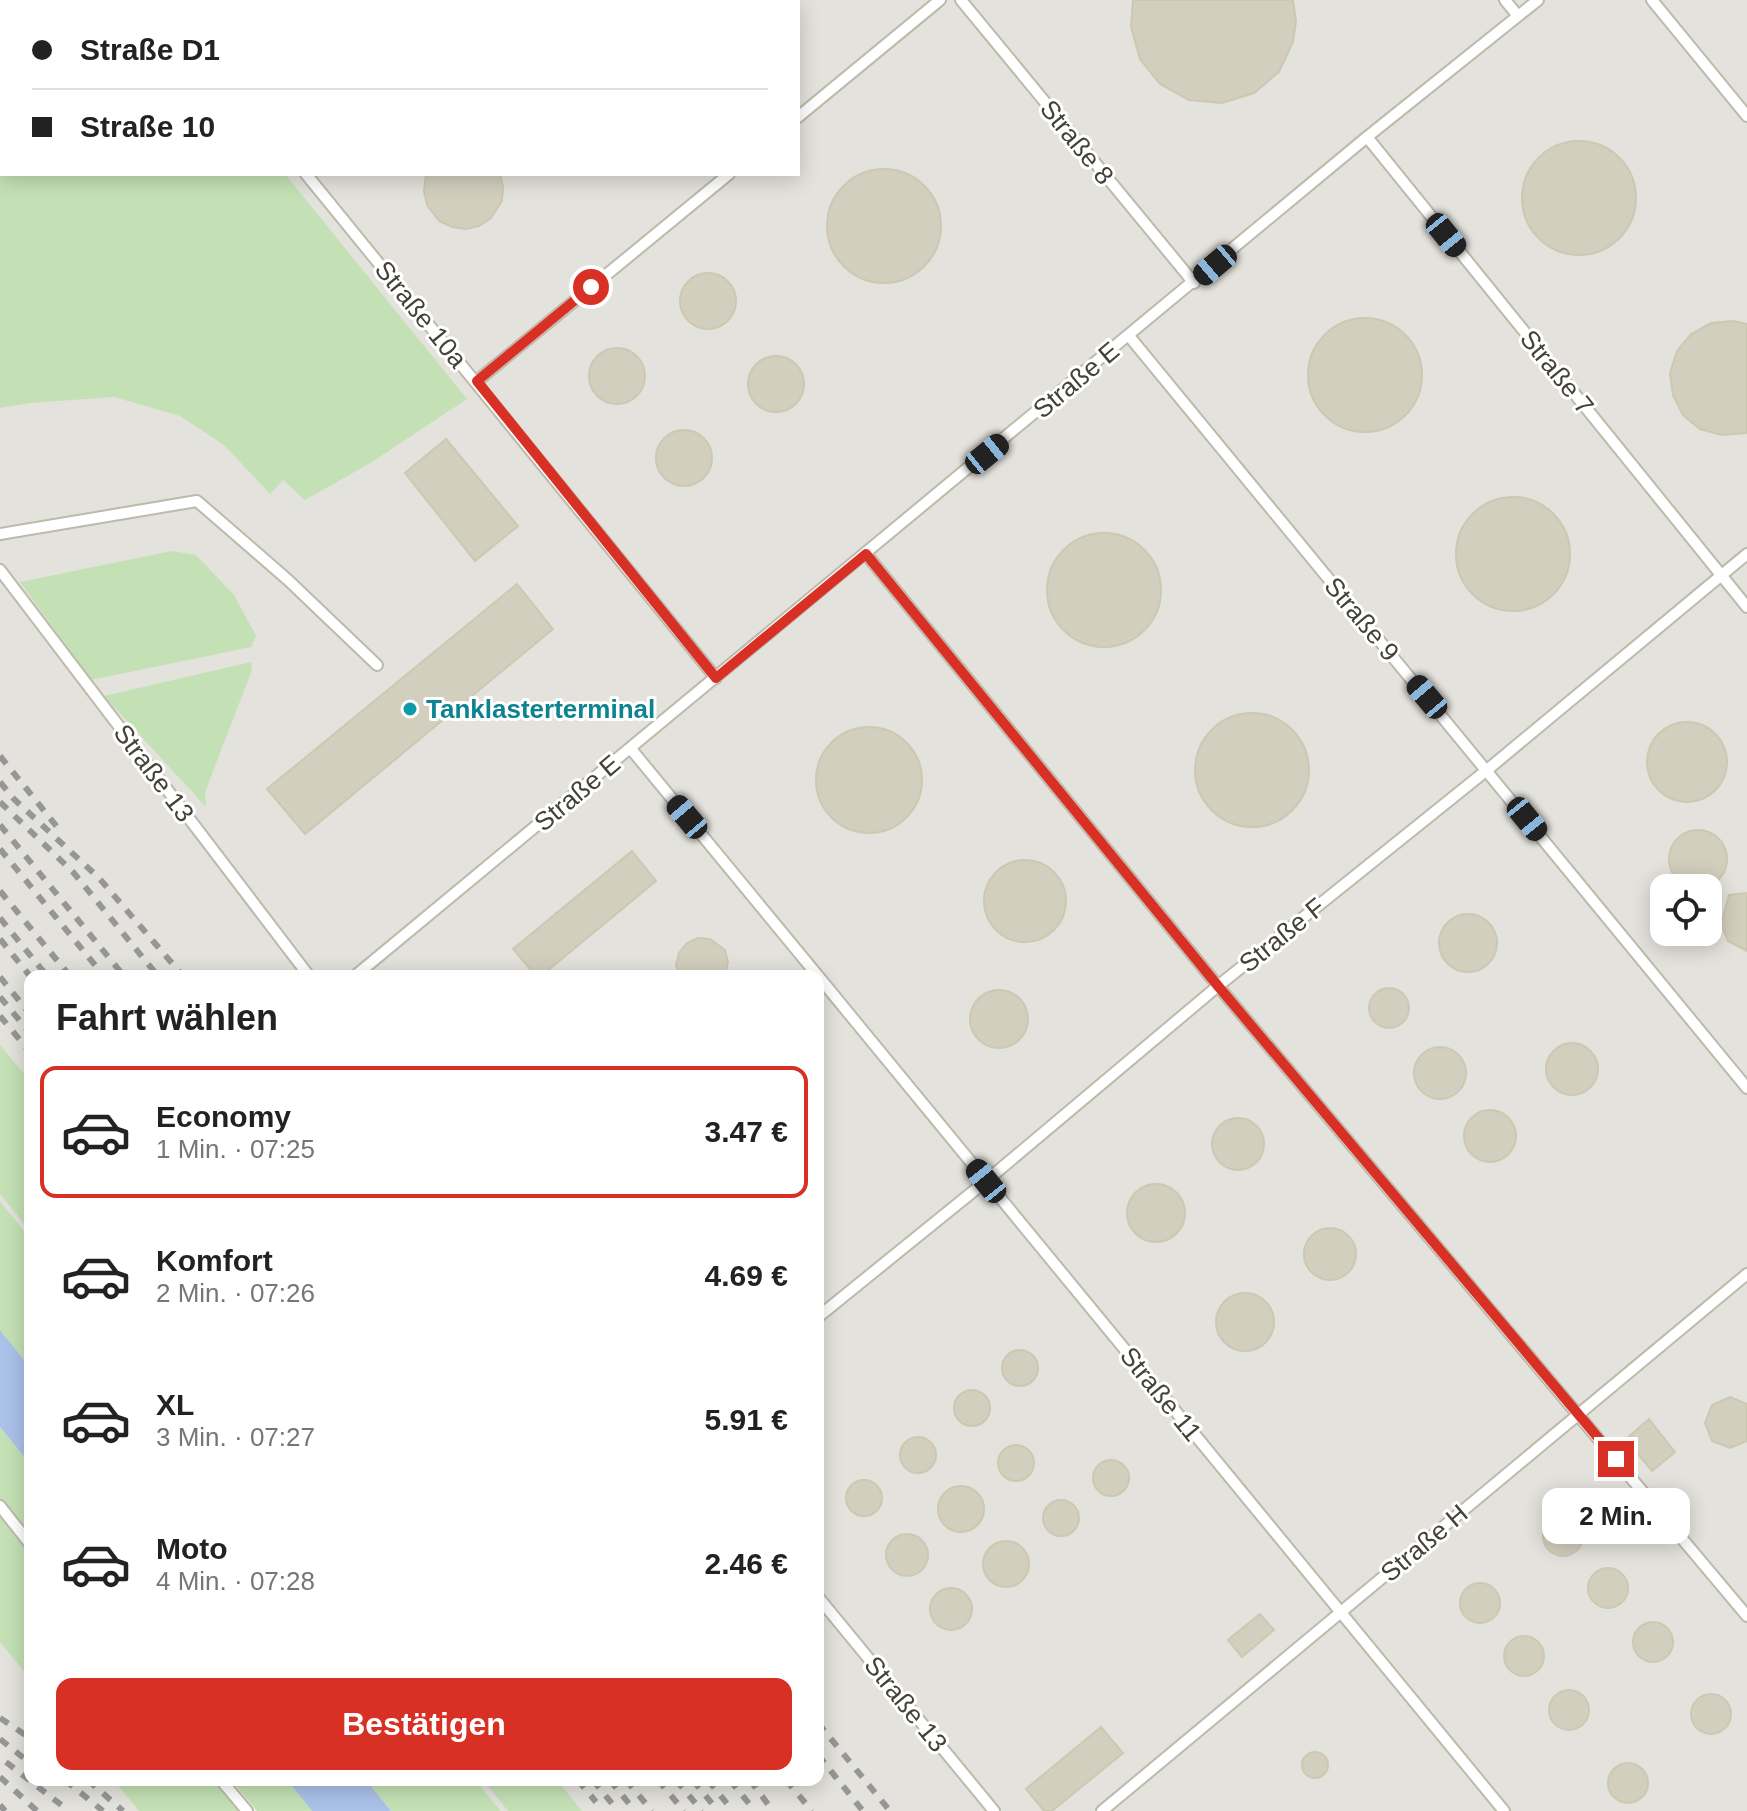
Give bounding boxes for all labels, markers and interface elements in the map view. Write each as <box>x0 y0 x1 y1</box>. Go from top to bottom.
text: Straße D1 <box>80 33 220 66</box>
street label: Straße 8 <box>1034 94 1120 190</box>
text: Straße 10 <box>80 110 215 143</box>
car <box>1422 209 1470 261</box>
car <box>1189 240 1241 290</box>
street label: Straße 10a <box>369 255 473 374</box>
route start <box>573 269 609 305</box>
street label: Straße 7 <box>1514 324 1600 420</box>
street label: Straße E <box>1027 336 1125 424</box>
car <box>961 430 1013 478</box>
street label: Straße 9 <box>1318 571 1406 667</box>
car <box>1402 671 1452 723</box>
place label: Tanklasterterminal <box>426 694 655 724</box>
marker: Tanklasterterminal <box>401 700 419 718</box>
street label: Straße 13 <box>108 718 200 828</box>
street label: Straße E <box>528 749 626 837</box>
car <box>662 791 712 843</box>
car <box>1503 793 1551 845</box>
map controls <box>1650 874 1722 946</box>
button: locate <box>1650 874 1722 946</box>
street label: Straße F <box>1233 892 1331 978</box>
text: Fahrt wählen <box>56 997 278 1038</box>
icon: car <box>60 1096 132 1168</box>
text: Economy <box>156 1100 291 1133</box>
text: 3.47 € <box>705 1115 788 1148</box>
text: 1 Min. · 07:25 <box>156 1134 315 1164</box>
car <box>962 1155 1010 1207</box>
icon: car <box>60 1240 132 1312</box>
text: Komfort <box>156 1244 273 1277</box>
text: 4.69 € <box>705 1259 788 1292</box>
text: 2 Min. · 07:26 <box>156 1278 315 1308</box>
street label: Straße 11 <box>1114 1341 1208 1447</box>
icon: car <box>60 1384 132 1456</box>
text: XL <box>156 1388 194 1421</box>
text: 5.91 € <box>705 1403 788 1436</box>
text: 3 Min. · 07:27 <box>156 1422 315 1452</box>
route end <box>1598 1441 1634 1477</box>
callout: 2 Min. <box>1542 1487 1690 1543</box>
street label: Straße H <box>1375 1498 1473 1588</box>
text: 2 Min. <box>1579 1501 1653 1531</box>
icon: car <box>60 1528 132 1600</box>
text: Moto <box>156 1532 228 1565</box>
text: 2.46 € <box>705 1547 788 1580</box>
text: 4 Min. · 07:28 <box>156 1566 315 1596</box>
street label: Straße 13 <box>858 1650 954 1758</box>
button: Bestätigen <box>56 1678 792 1770</box>

